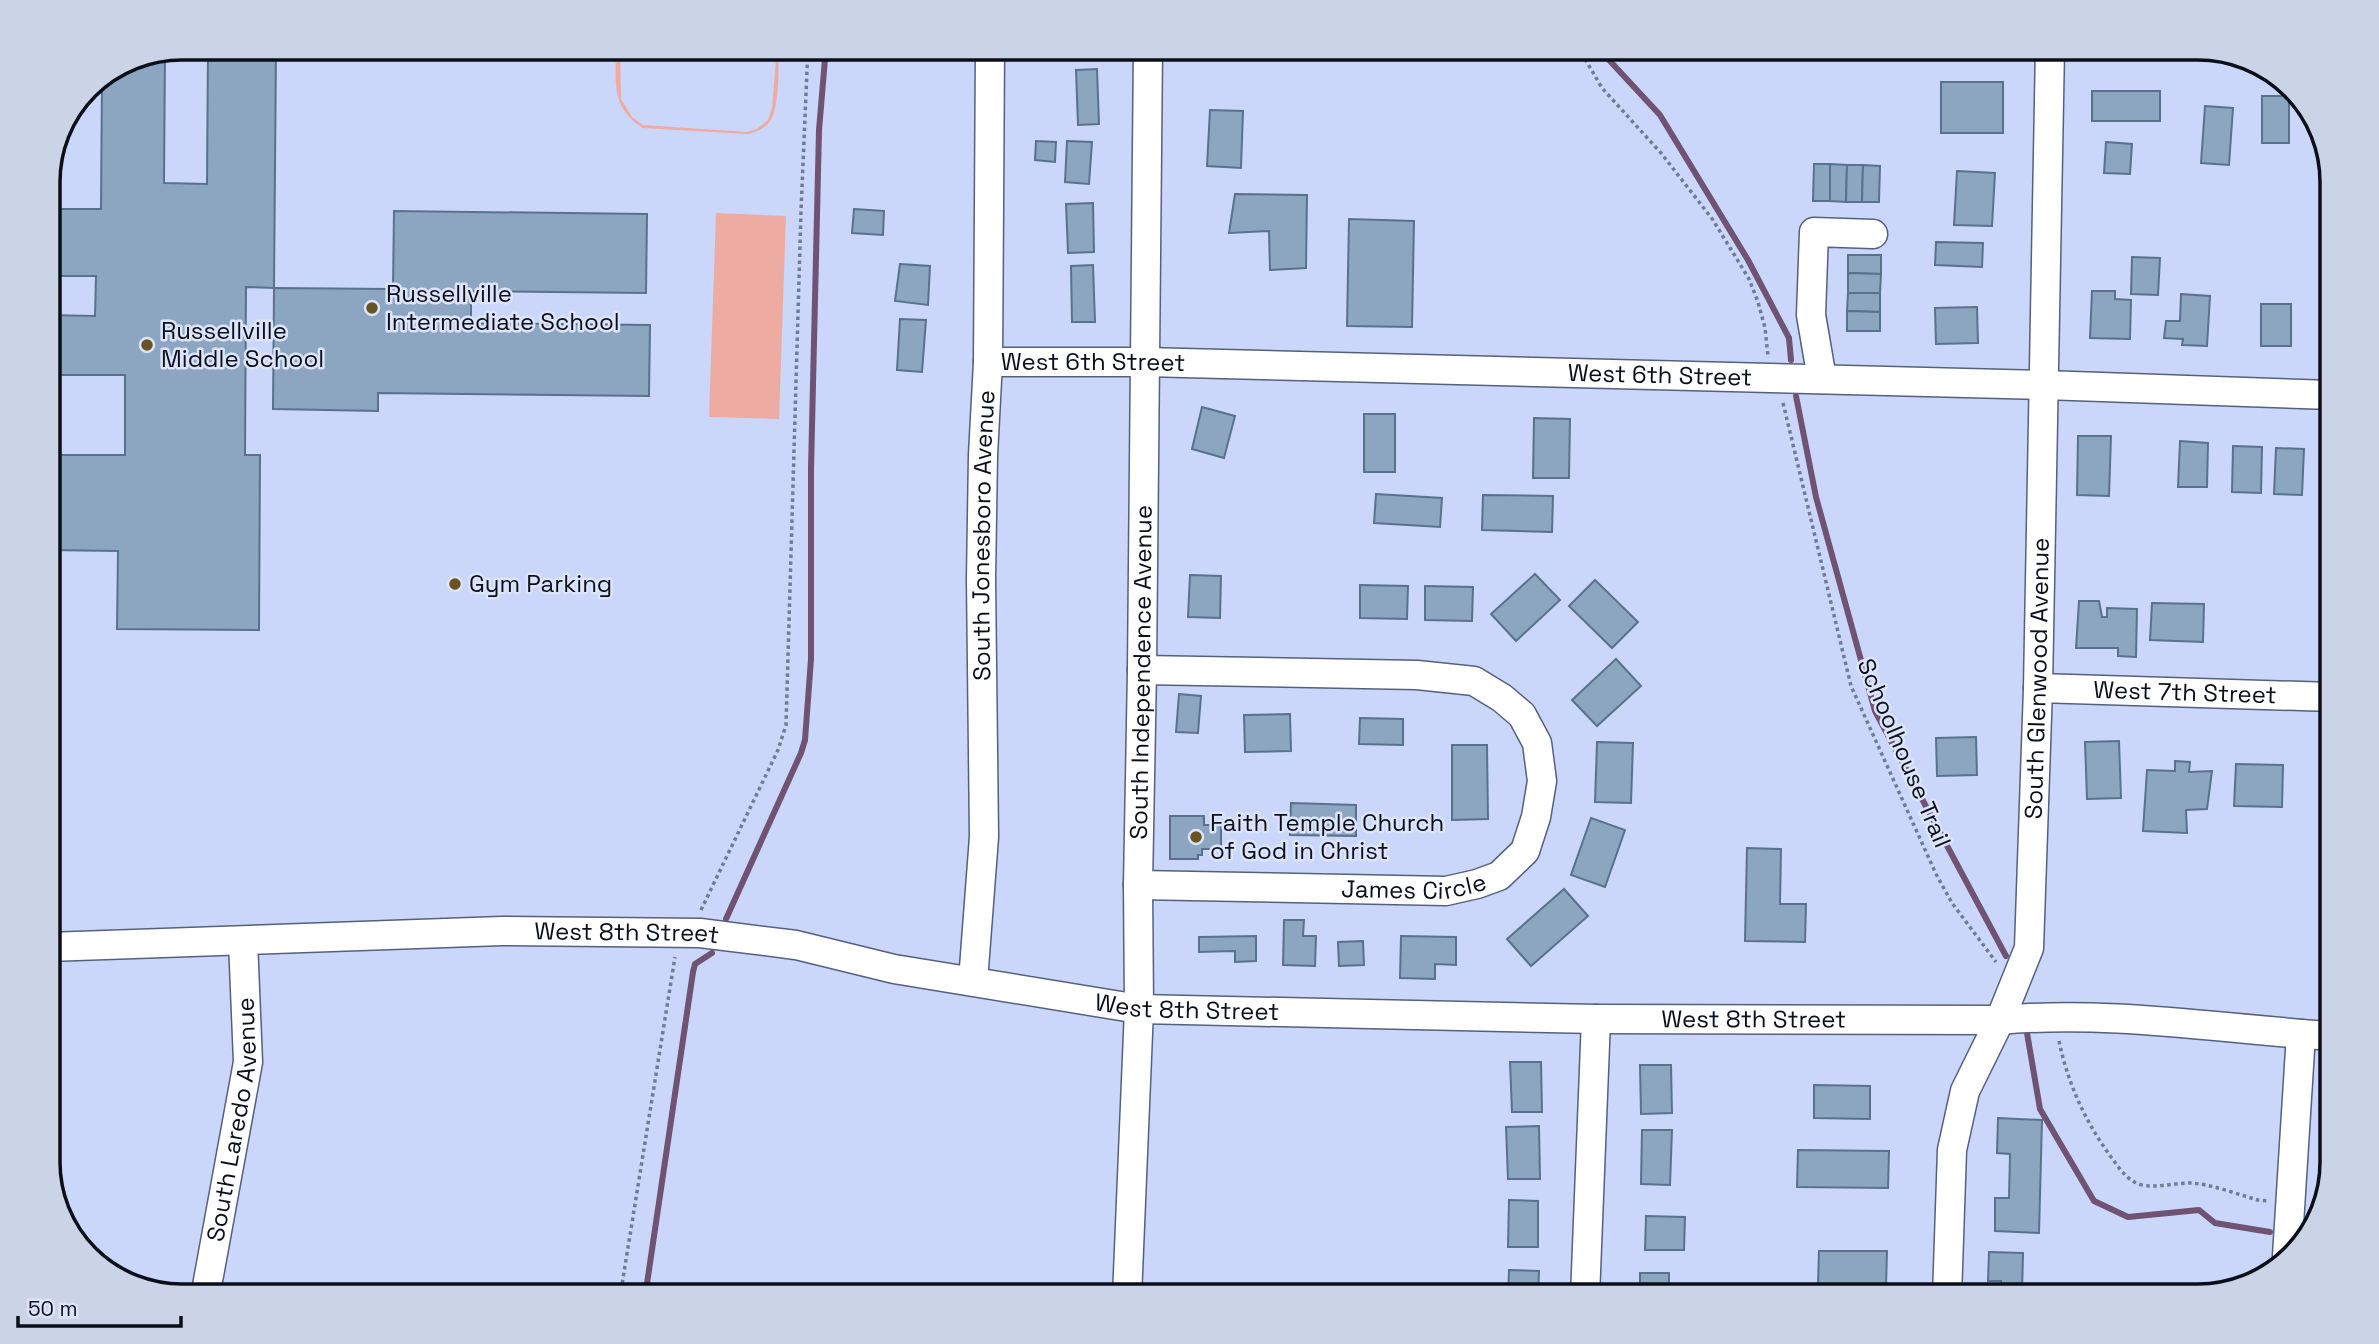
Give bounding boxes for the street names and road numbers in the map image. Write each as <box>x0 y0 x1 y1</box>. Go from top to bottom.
street label: West 6th Street <box>1001 346 1186 378</box>
street label: West 6th Street <box>1567 357 1752 393</box>
street label: South Jonesboro Avenue <box>965 389 1001 681</box>
street label: South Independence Avenue <box>1123 505 1159 840</box>
street label: South Glenwood Avenue <box>2017 537 2056 820</box>
street label: Schoolhouse Trail <box>1851 654 1958 852</box>
street label: West 7th Street <box>2093 674 2277 710</box>
street label: James Circle <box>1341 866 1491 906</box>
street label: West 8th Street <box>534 915 721 950</box>
street label: West 8th Street <box>1093 986 1280 1027</box>
street label: South Laredo Avenue <box>199 997 263 1244</box>
street label: West 8th Street <box>1661 1003 1846 1035</box>

